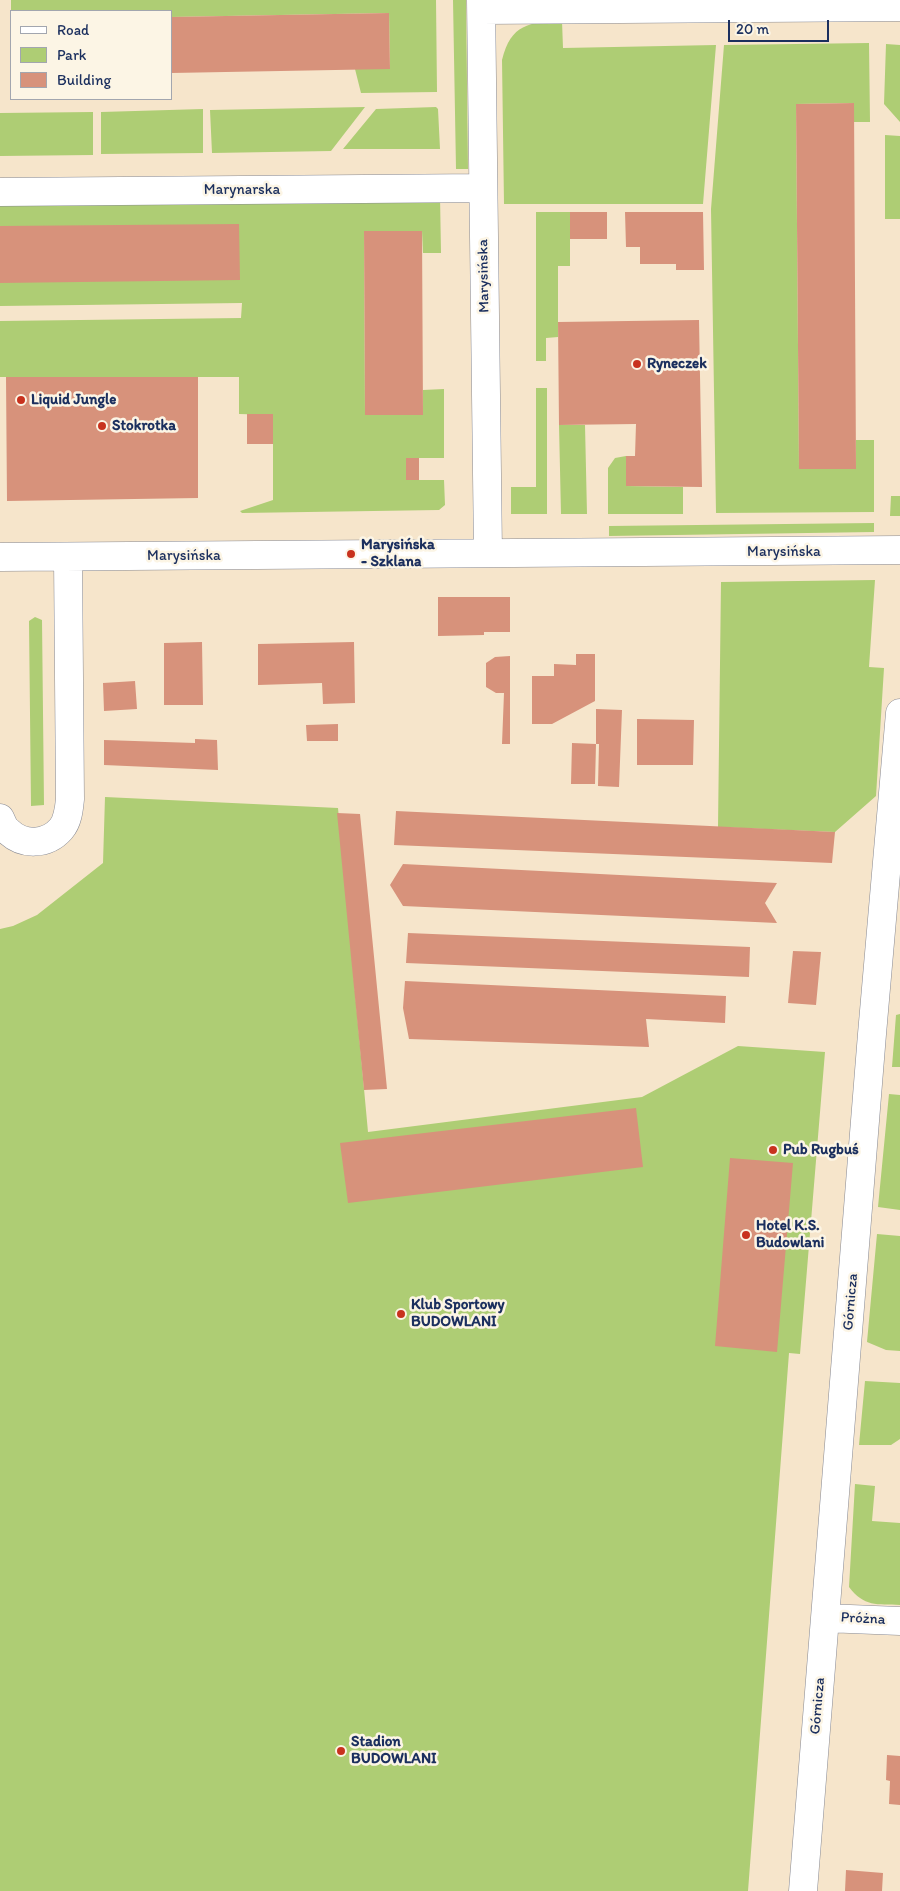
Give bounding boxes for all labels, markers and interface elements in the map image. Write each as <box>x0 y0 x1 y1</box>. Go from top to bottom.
legend <box>10 10 172 100</box>
scale bar <box>730 10 831 42</box>
text: 20 m <box>736 20 769 38</box>
text: Road <box>57 21 89 39</box>
text: Park <box>57 46 87 64</box>
text: Building <box>57 71 111 89</box>
street label: Marynarska <box>204 181 280 199</box>
street label: Marysińska <box>474 239 494 313</box>
place label: Ryneczek <box>647 355 707 373</box>
marker: Ryneczek <box>631 358 643 370</box>
place label: Liquid Jungle <box>31 391 116 409</box>
marker: Liquid Jungle <box>15 394 27 406</box>
place label: Stokrotka <box>112 417 176 435</box>
marker: Stokrotka <box>96 420 108 432</box>
place label: Marysińska - Szklana <box>361 536 435 571</box>
street label: Marysińska <box>747 543 821 561</box>
street label: Marysińska <box>147 547 221 565</box>
marker: Marysińska - Szklana <box>345 548 357 560</box>
place label: Pub Rugbuś <box>783 1141 859 1159</box>
marker: Pub Rugbuś <box>767 1144 779 1156</box>
place label: Hotel K.S. Budowlani <box>756 1217 824 1252</box>
marker: Hotel K.S. Budowlani <box>740 1229 752 1241</box>
street label: Górnicza <box>840 1273 862 1331</box>
place label: Klub Sportowy BUDOWLANI <box>411 1296 505 1331</box>
marker: Klub Sportowy BUDOWLANI <box>395 1308 407 1320</box>
street label: Próżna <box>840 1609 886 1629</box>
street label: Górnicza <box>807 1677 829 1735</box>
place label: Stadion BUDOWLANI <box>351 1733 437 1768</box>
marker: Stadion BUDOWLANI <box>335 1745 347 1757</box>

